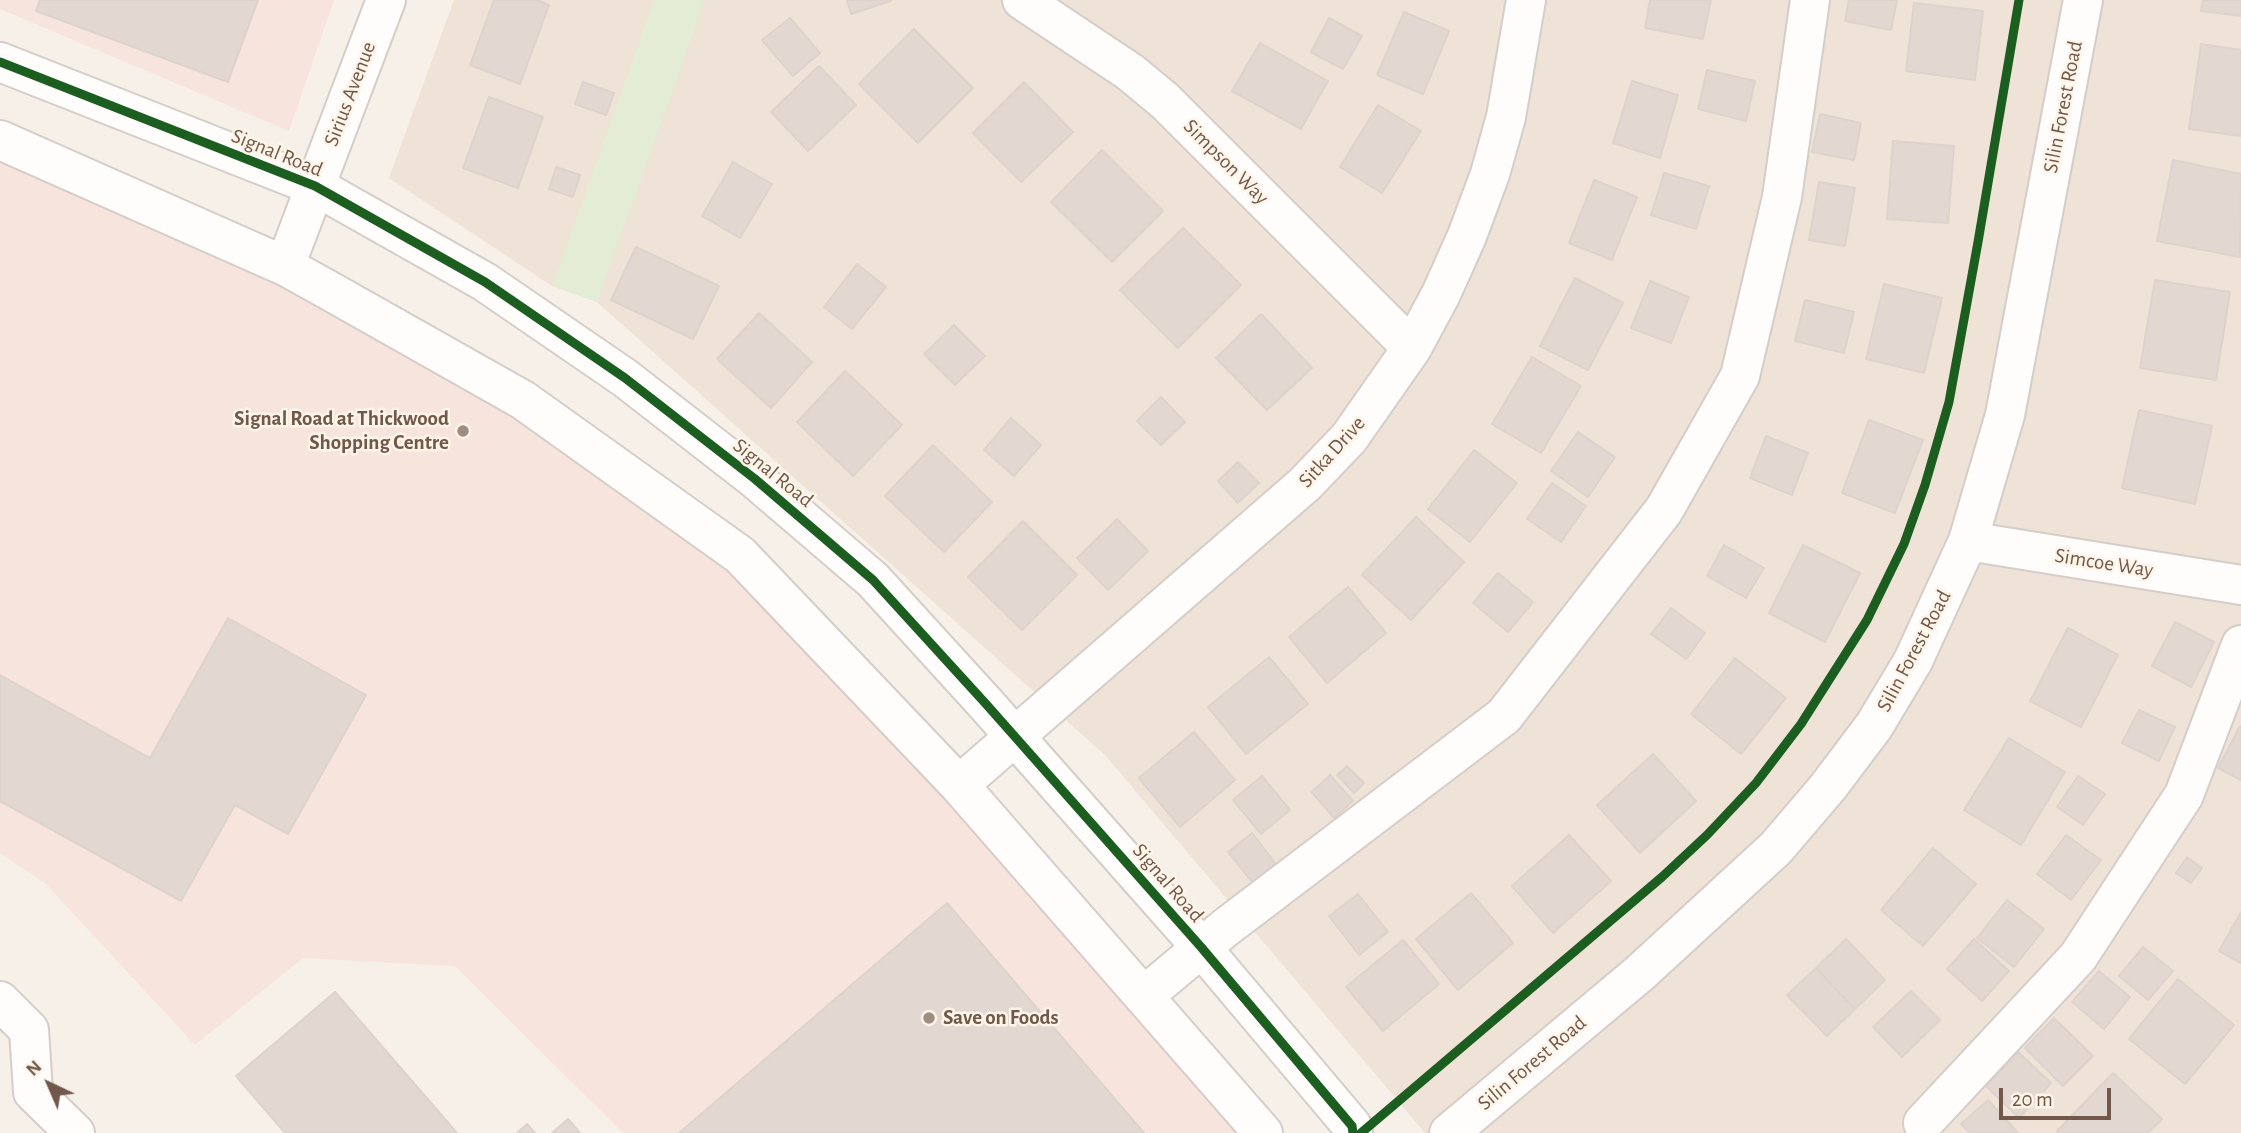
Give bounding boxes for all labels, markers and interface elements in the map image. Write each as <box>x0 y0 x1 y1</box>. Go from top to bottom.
street label: Sirius Avenue <box>319 38 381 150</box>
street label: Silin Forest Road <box>2038 39 2088 175</box>
street label: Simpson Way <box>1178 114 1274 210</box>
street label: Signal Road <box>228 123 326 183</box>
place label: Signal Road at Thickwood Shopping Centre <box>234 406 449 456</box>
street label: Sitka Drive <box>1293 411 1371 493</box>
marker: Signal Road at Thickwood Shopping Centre <box>455 423 471 439</box>
street label: Signal Road <box>728 433 818 513</box>
street label: Simcoe Way <box>2053 543 2155 583</box>
street label: Silin Forest Road <box>1871 586 1957 716</box>
street label: Signal Road <box>1127 838 1209 928</box>
place label: Save on Foods <box>943 1005 1059 1031</box>
marker: Save on Foods <box>921 1010 937 1026</box>
street label: Silin Forest Road <box>1473 1010 1591 1116</box>
north arrow <box>14 1049 84 1119</box>
text: N <box>23 1057 45 1080</box>
scale bar <box>2003 1074 2115 1118</box>
text: 20 m <box>2012 1089 2053 1110</box>

